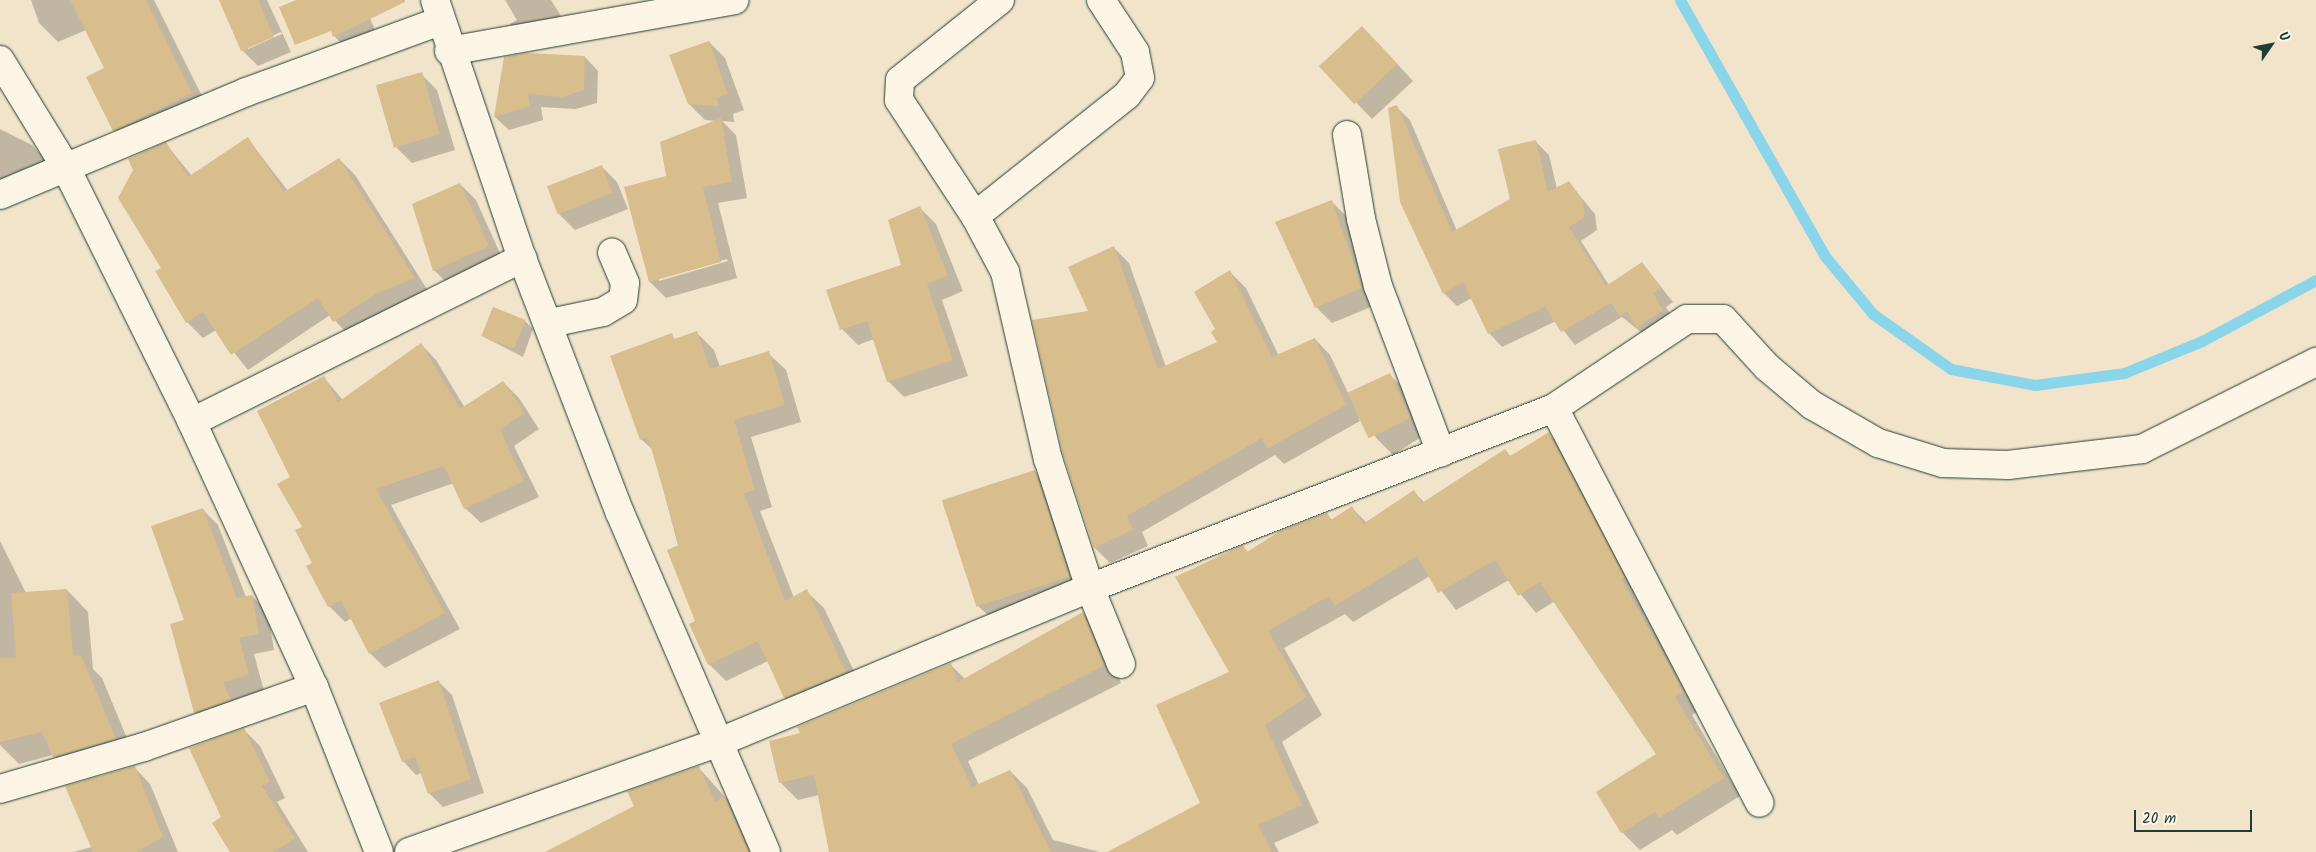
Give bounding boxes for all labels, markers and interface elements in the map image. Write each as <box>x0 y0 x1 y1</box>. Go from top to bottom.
north arrow <box>2246 20 2296 70</box>
text: U <box>2272 27 2295 46</box>
scale bar <box>2136 800 2254 832</box>
text: 20 m <box>2142 807 2176 831</box>

